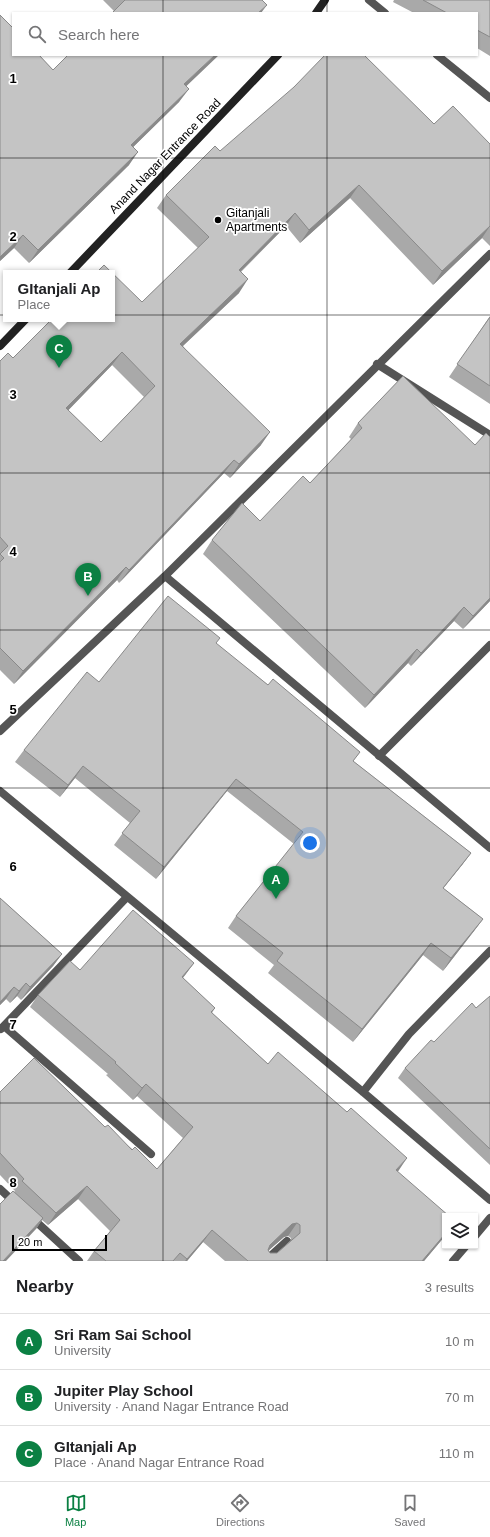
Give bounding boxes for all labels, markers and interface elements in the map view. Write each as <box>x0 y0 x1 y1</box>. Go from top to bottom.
search box <box>12 12 478 56</box>
icon: search <box>26 23 48 45</box>
text: Search here <box>58 26 140 43</box>
text: 1 <box>9 71 17 86</box>
street label: Anand Nagar Entrance Road <box>106 96 224 216</box>
place label: Gitanjali Apartments <box>226 206 287 234</box>
marker: Gitanjali Apartments <box>213 215 223 225</box>
text: 2 <box>9 229 17 244</box>
popup <box>3 270 115 322</box>
text: GItanjali Ap <box>18 280 100 297</box>
text: Place <box>18 297 50 312</box>
pin: C <box>46 335 72 368</box>
text: 3 <box>9 387 17 402</box>
text: 4 <box>9 544 17 559</box>
pin: B <box>75 563 101 596</box>
text: 5 <box>9 702 17 717</box>
your location <box>300 833 320 853</box>
text: 6 <box>9 859 17 874</box>
pin: A <box>263 866 289 899</box>
text: 7 <box>9 1017 17 1032</box>
text: 8 <box>9 1175 17 1190</box>
map controls <box>442 1213 478 1249</box>
button: layers <box>442 1213 478 1249</box>
scale bar <box>12 1233 107 1252</box>
text: 20 m <box>18 1236 42 1248</box>
text: Nearby <box>16 1277 74 1296</box>
text: 3 results <box>425 1280 474 1295</box>
text: Sri Ram Sai School <box>54 1326 192 1343</box>
text: A <box>24 1334 34 1349</box>
text: 10 m <box>445 1334 474 1349</box>
text: University <box>54 1343 111 1358</box>
text: Jupiter Play School <box>54 1382 193 1399</box>
text: B <box>24 1390 34 1405</box>
text: 70 m <box>445 1390 474 1405</box>
text: University · Anand Nagar Entrance Road <box>54 1399 289 1414</box>
text: GItanjali Ap <box>54 1438 137 1455</box>
text: C <box>24 1446 34 1461</box>
text: 110 m <box>439 1446 474 1461</box>
text: Place · Anand Nagar Entrance Road <box>54 1455 264 1470</box>
tab: Map <box>65 1492 87 1528</box>
tab: Directions <box>216 1492 265 1528</box>
tab: Saved <box>394 1492 425 1528</box>

